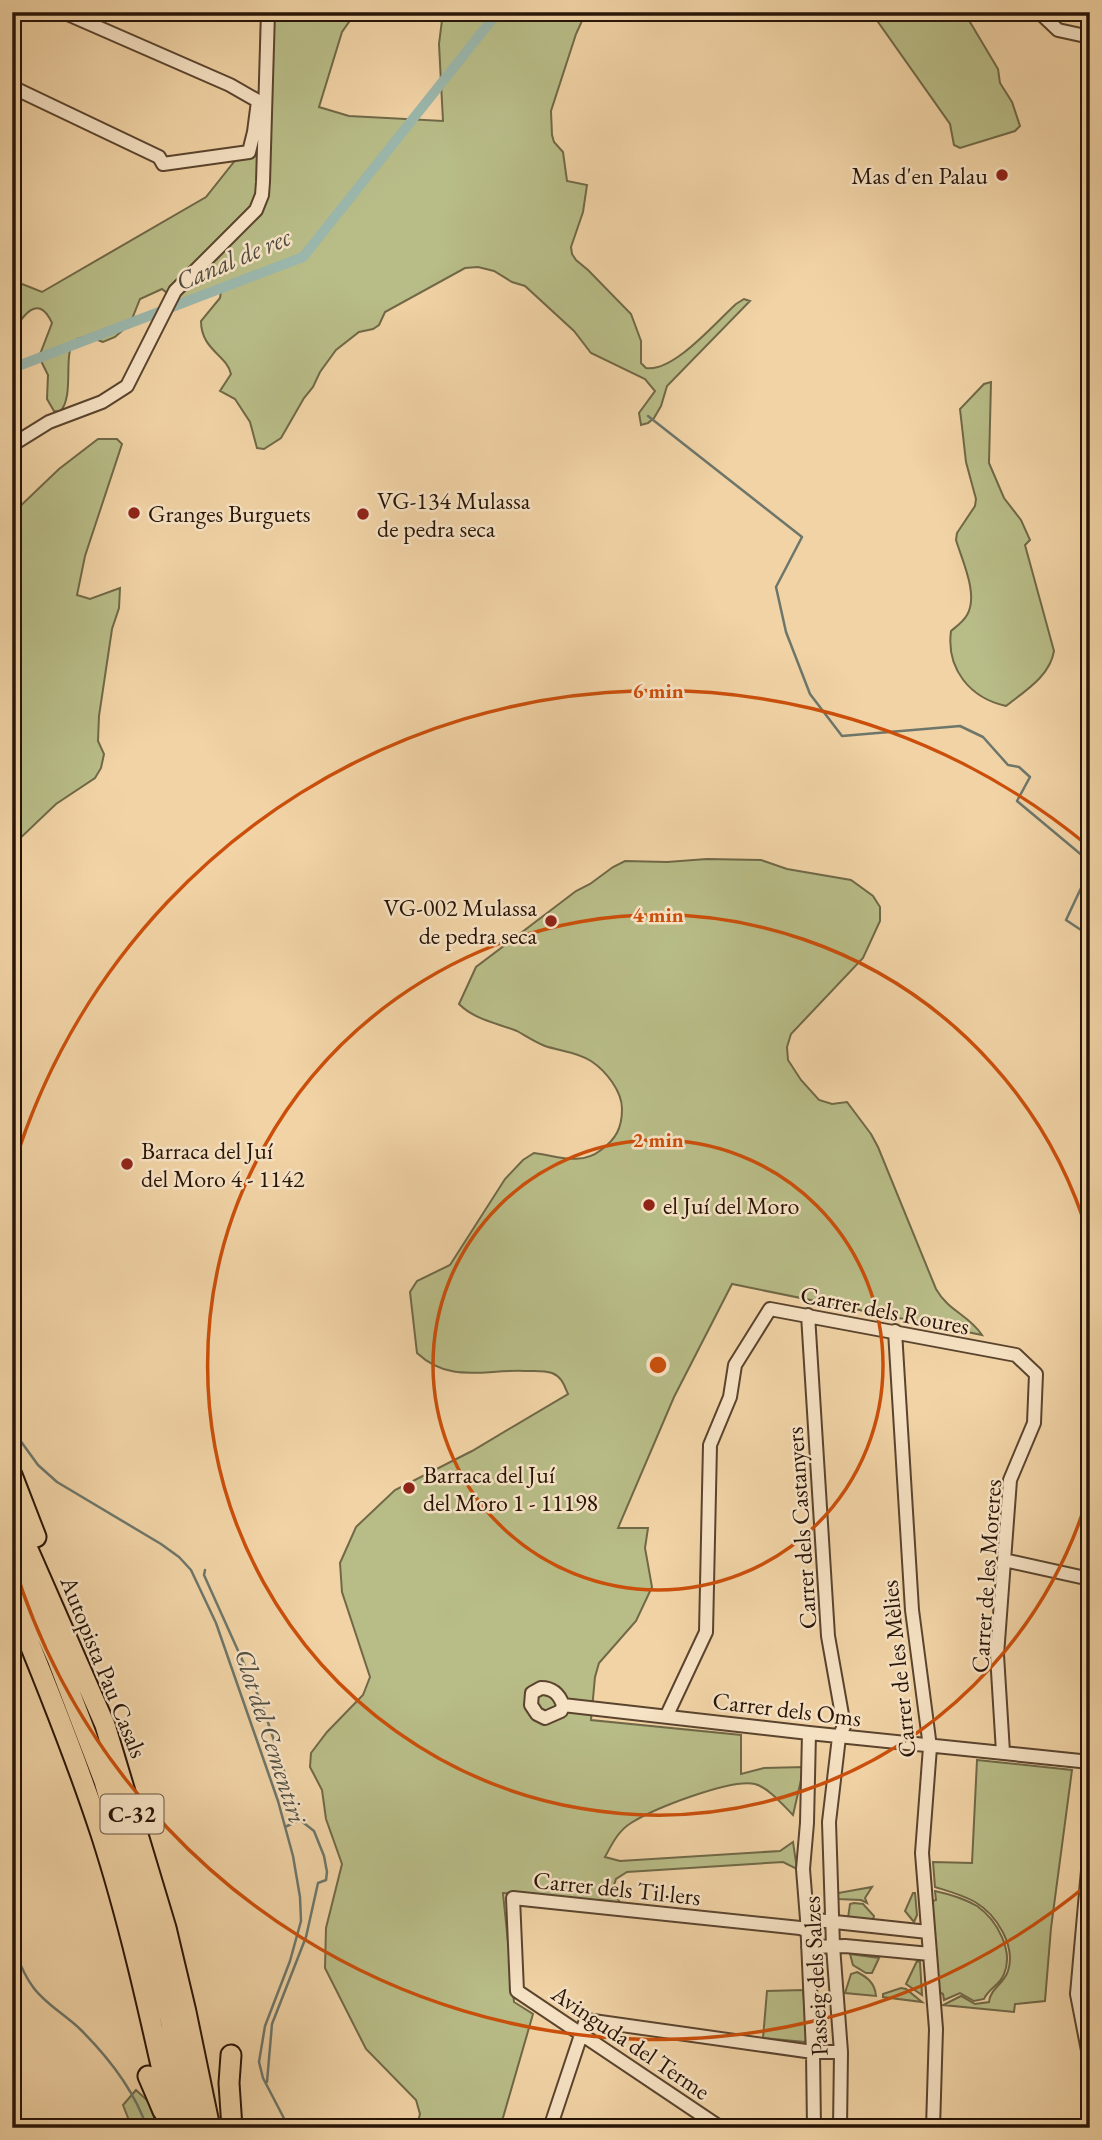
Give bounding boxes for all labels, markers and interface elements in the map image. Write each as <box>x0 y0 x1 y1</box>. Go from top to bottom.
place label: Mas d'en Palau <box>851 160 988 191</box>
marker: Mas d'en Palau <box>994 167 1010 183</box>
water label: Canal de rec <box>170 219 296 298</box>
place label: VG-134 Mulassa de pedra seca <box>377 485 531 544</box>
place label: Granges Burguets <box>148 498 311 529</box>
marker: Granges Burguets <box>126 505 142 521</box>
marker: VG-134 Mulassa de pedra seca <box>355 506 371 522</box>
text: 6 min <box>632 677 684 704</box>
place label: VG-002 Mulassa de pedra seca <box>384 892 537 951</box>
text: 4 min <box>632 901 684 928</box>
marker: VG-002 Mulassa de pedra seca <box>543 913 559 929</box>
text: 2 min <box>632 1126 684 1153</box>
place label: Barraca del Juí del Moro 4 - 1142 <box>141 1135 305 1194</box>
marker: Barraca del Juí del Moro 4 - 1142 <box>119 1156 135 1172</box>
place label: el Juí del Moro <box>663 1190 800 1221</box>
marker: el Juí del Moro <box>641 1197 657 1213</box>
street label: Carrer dels Roures <box>798 1278 972 1342</box>
centre of rings <box>646 1353 670 1377</box>
street label: Carrer dels Castanyers <box>778 1426 824 1630</box>
place label: Barraca del Juí del Moro 1 - 11198 <box>423 1459 598 1518</box>
street label: Carrer de les Moreres <box>964 1478 1008 1674</box>
marker: Barraca del Juí del Moro 1 - 11198 <box>401 1480 417 1496</box>
street label: Autopista Pau Casals <box>53 1571 155 1762</box>
street label: Carrer de les Mèlies <box>873 1579 923 1759</box>
water label: Clot del Cementiri <box>227 1644 316 1829</box>
street label: Carrer dels Oms <box>711 1685 863 1733</box>
road number: C-32 <box>100 1795 164 1834</box>
street label: Carrer dels Til·lers <box>532 1864 702 1912</box>
street label: Passeig dels Salzes <box>795 1895 835 2057</box>
street label: Avinguda del Terme <box>545 1977 716 2106</box>

